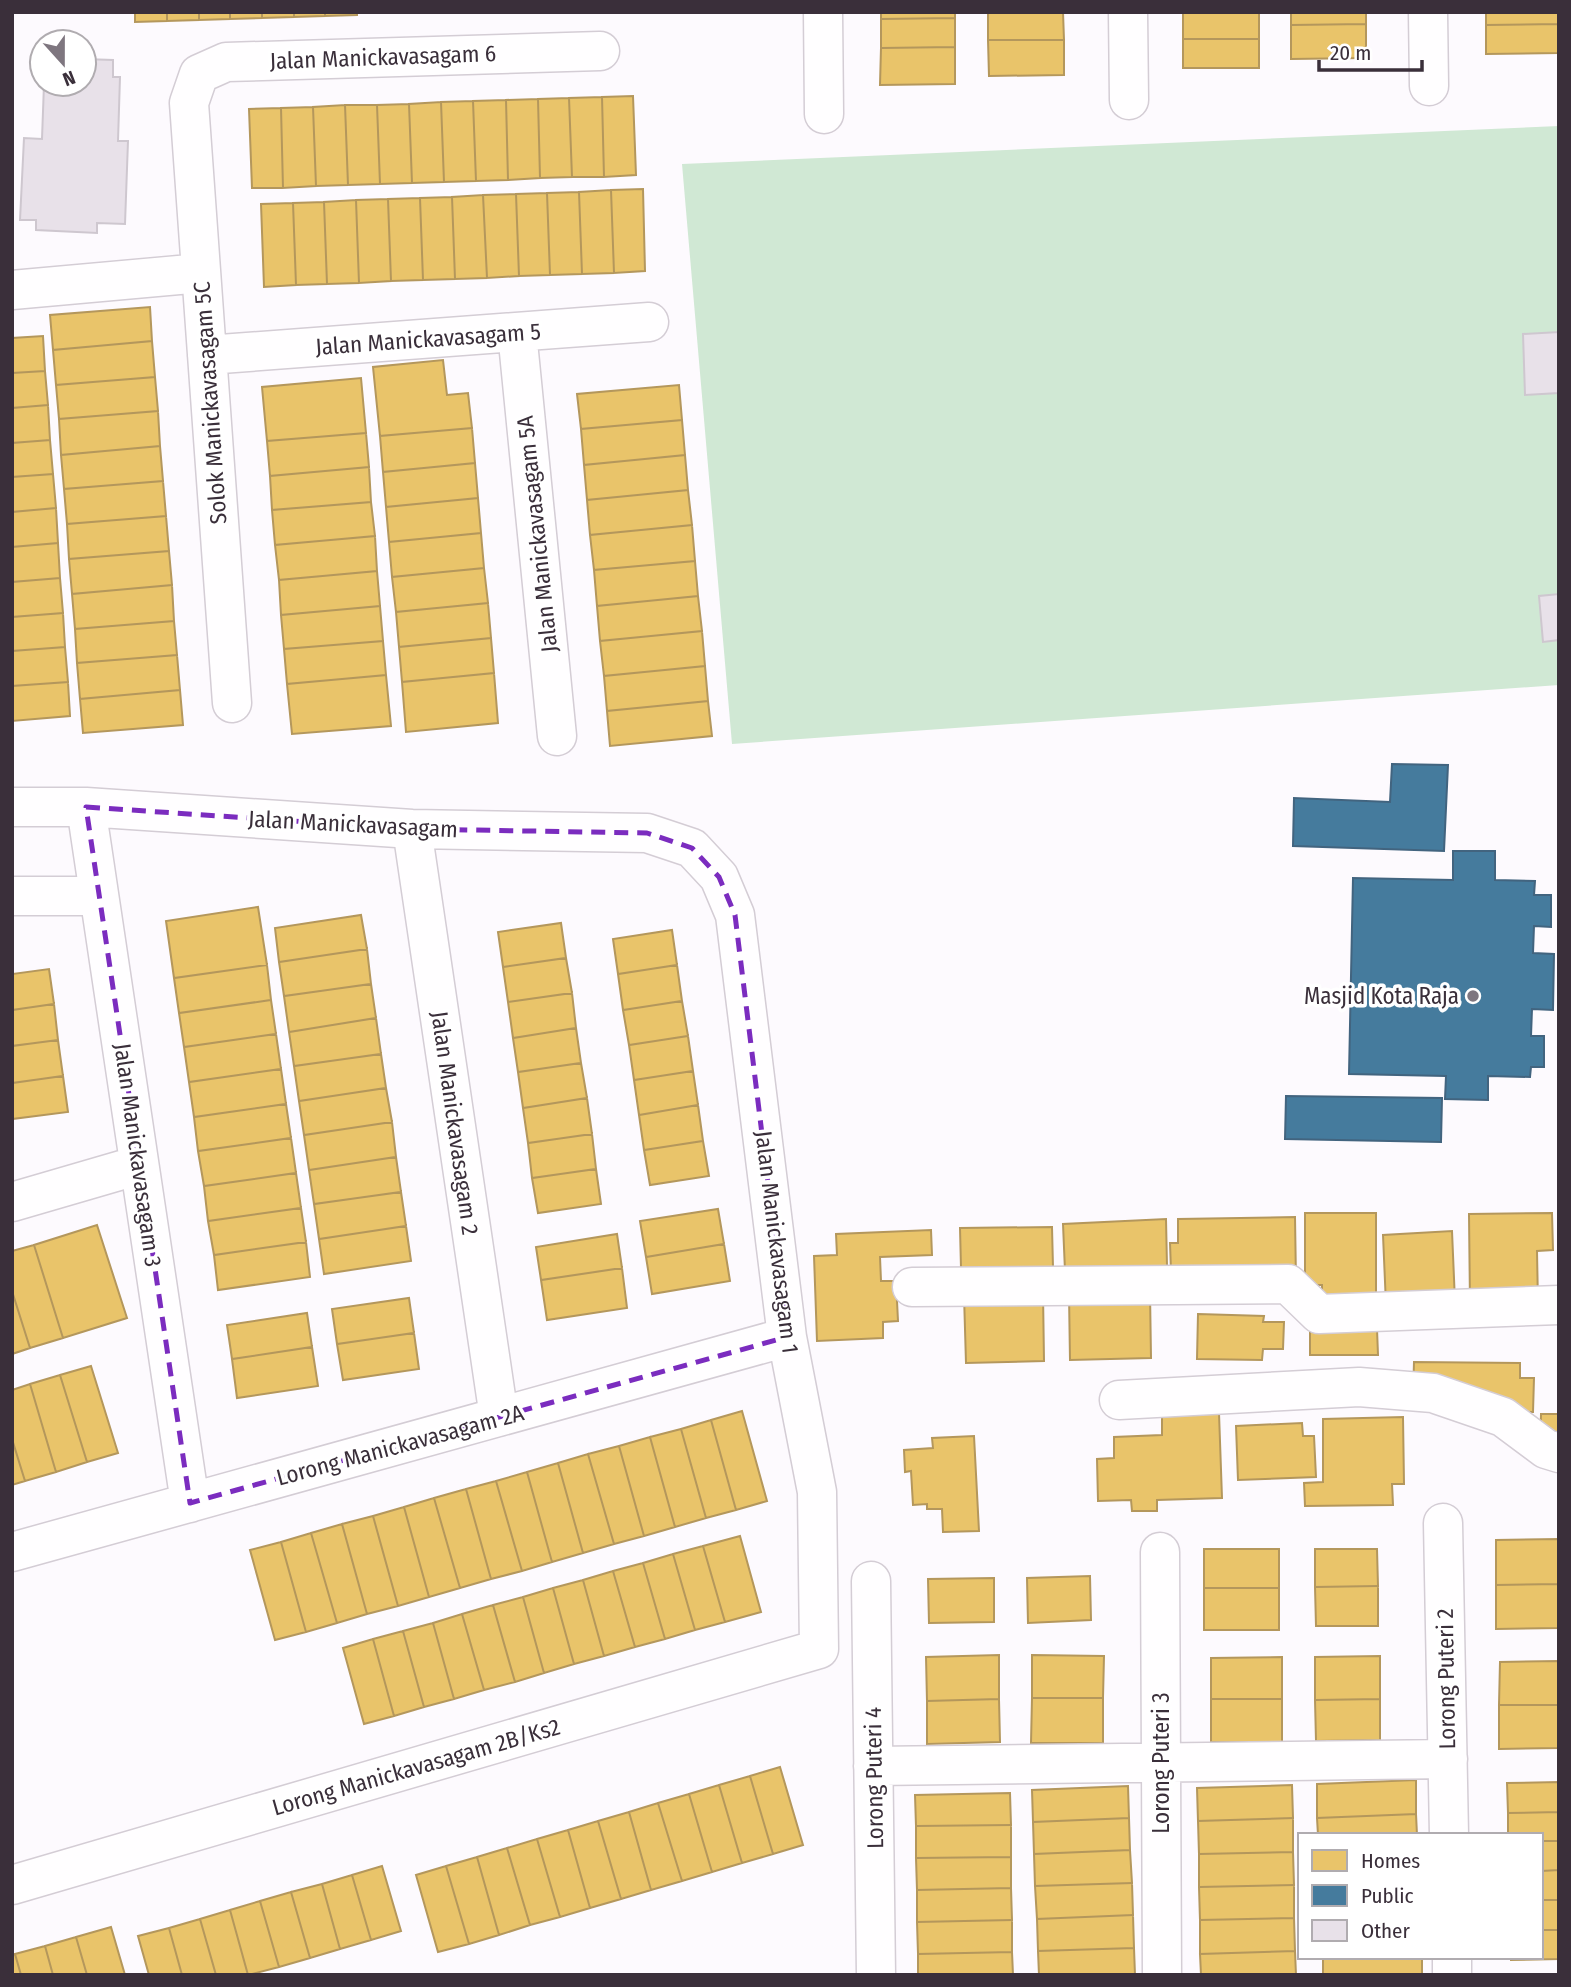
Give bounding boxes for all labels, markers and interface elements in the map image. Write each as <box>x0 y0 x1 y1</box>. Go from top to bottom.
north arrow <box>28 28 98 98</box>
scale bar <box>1319 28 1422 72</box>
street label: Jalan Manickavasagam 6 <box>269 39 497 75</box>
text: 20 m <box>1330 40 1371 66</box>
text: N <box>59 66 78 91</box>
street label: Solok Manickavasagam 5C <box>188 280 232 525</box>
street label: Jalan Manickavasagam 5 <box>314 317 542 361</box>
street label: Jalan Manickavasagam 5A <box>511 414 563 654</box>
street label: Jalan Manickavasagam <box>248 805 458 843</box>
place label: Masjid Kota Raja <box>1304 982 1459 1010</box>
marker: Masjid Kota Raja <box>1465 988 1481 1004</box>
street label: Jalan Manickavasagam 2 <box>425 1009 485 1237</box>
street label: Jalan Manickavasagam 3 <box>108 1041 168 1269</box>
street label: Jalan Manickavasagam 1 <box>749 1129 805 1355</box>
street label: Lorong Manickavasagam 2A <box>273 1398 527 1492</box>
street label: Lorong Puteri 2 <box>1431 1608 1461 1750</box>
street label: Lorong Puteri 3 <box>1147 1692 1175 1834</box>
street label: Lorong Puteri 4 <box>859 1707 889 1849</box>
street label: Lorong Manickavasagam 2B/Ks2 <box>269 1712 563 1822</box>
legend <box>1298 1833 1543 1959</box>
text: Homes <box>1361 1848 1420 1874</box>
text: Public <box>1361 1883 1413 1909</box>
text: Other <box>1361 1918 1410 1944</box>

